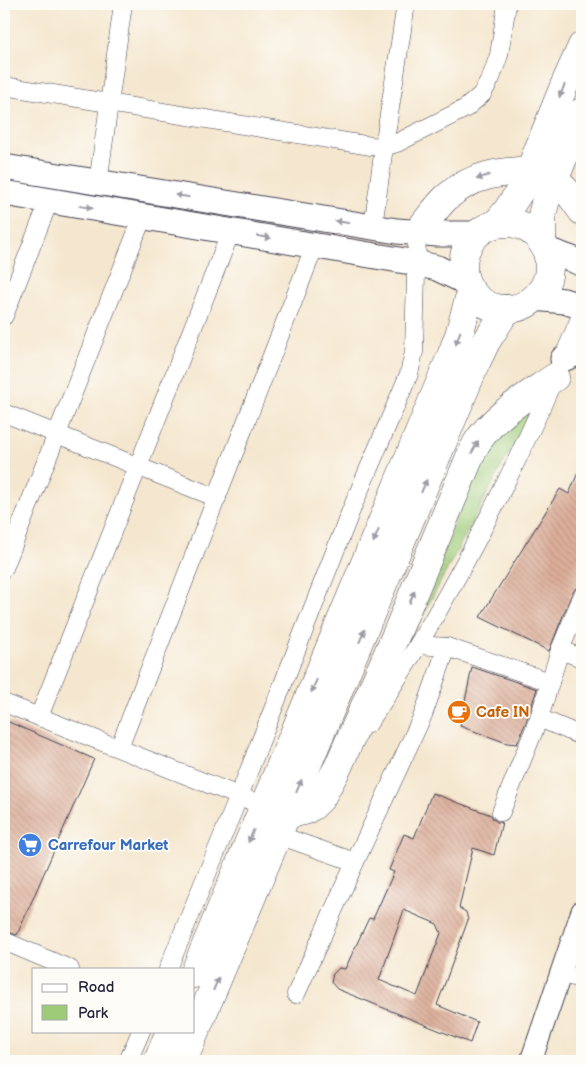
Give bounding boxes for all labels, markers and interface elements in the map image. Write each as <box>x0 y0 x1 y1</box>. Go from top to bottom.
one-way arrow <box>558 84 566 98</box>
one-way arrow <box>475 174 490 181</box>
one-way arrow <box>173 192 189 200</box>
one-way arrow <box>79 203 95 211</box>
one-way arrow <box>334 218 350 226</box>
one-way arrow <box>256 233 272 241</box>
one-way arrow <box>454 330 461 345</box>
one-way arrow <box>471 440 479 455</box>
one-way arrow <box>421 479 429 493</box>
one-way arrow <box>372 529 380 544</box>
one-way arrow <box>408 589 416 604</box>
one-way arrow <box>358 629 366 643</box>
one-way arrow <box>309 679 317 693</box>
cafe icon: Cafe IN <box>446 699 472 725</box>
place label: Cafe IN <box>476 703 529 722</box>
one-way arrow <box>295 779 303 793</box>
one-way arrow <box>247 829 255 843</box>
supermarket icon: Carrefour Market <box>17 832 43 858</box>
place label: Carrefour Market <box>48 836 168 855</box>
legend <box>32 968 195 1032</box>
one-way arrow <box>212 977 220 991</box>
text: Road <box>78 978 114 997</box>
text: Park <box>78 1004 109 1023</box>

